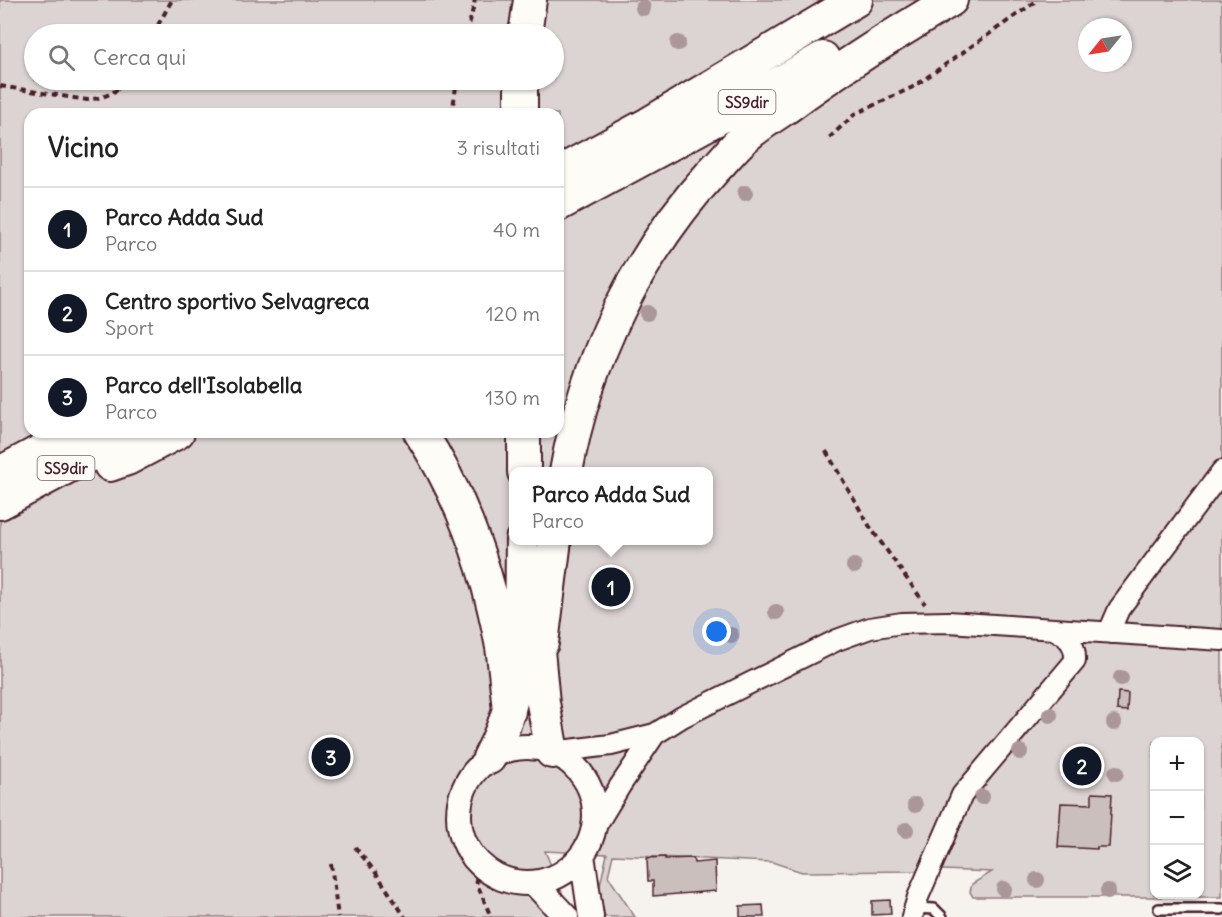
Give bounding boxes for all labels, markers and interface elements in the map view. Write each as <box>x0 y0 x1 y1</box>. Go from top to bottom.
north arrow <box>1078 18 1132 72</box>
search box <box>24 24 564 90</box>
icon: search <box>45 41 78 74</box>
text: Cerca qui <box>93 43 186 71</box>
road number: SS9dir <box>718 90 776 114</box>
text: Vicino <box>48 131 119 164</box>
text: 3 risultati <box>457 135 540 160</box>
text: Parco Adda Sud <box>105 203 263 231</box>
text: 1 <box>64 217 71 242</box>
text: 40 m <box>493 217 540 242</box>
text: Parco <box>105 231 157 256</box>
text: Centro sportivo Selvagreca <box>105 287 370 315</box>
text: 2 <box>62 301 73 326</box>
text: 120 m <box>486 301 540 326</box>
text: Sport <box>105 315 154 340</box>
text: Parco dell'Isolabella <box>105 371 302 399</box>
text: 3 <box>62 385 73 410</box>
text: 130 m <box>485 385 540 410</box>
text: Parco <box>105 399 157 424</box>
road number: SS9dir <box>38 456 94 480</box>
popup <box>509 467 713 545</box>
text: Parco Adda Sud <box>532 480 690 508</box>
text: Parco <box>532 508 584 533</box>
pin: 1 <box>592 564 630 610</box>
your location <box>702 617 731 646</box>
pin: 3 <box>312 734 350 780</box>
map controls <box>1150 737 1204 899</box>
button: + <box>1150 737 1204 791</box>
pin: 2 <box>1062 744 1102 789</box>
button: − <box>1150 791 1204 845</box>
button: layers <box>1150 845 1204 899</box>

